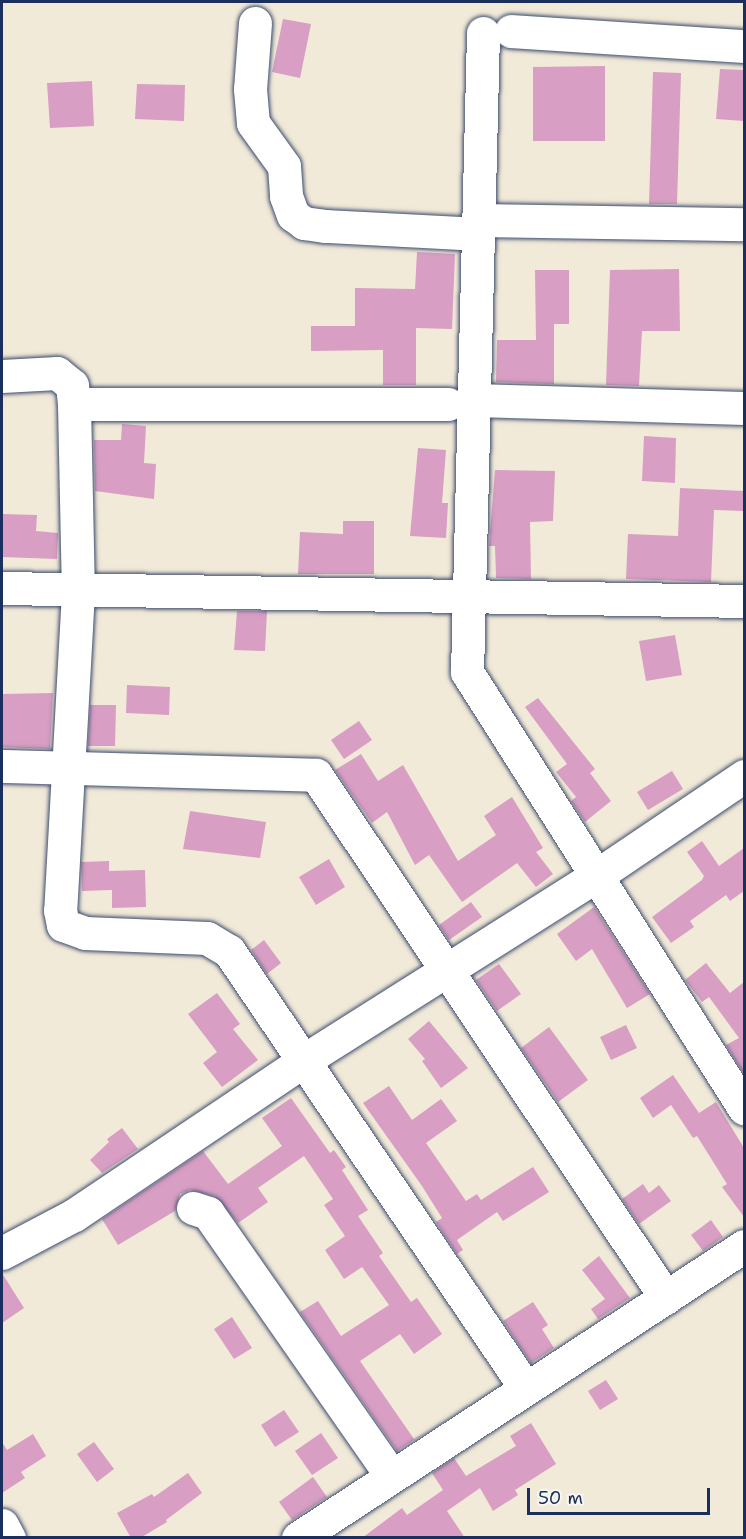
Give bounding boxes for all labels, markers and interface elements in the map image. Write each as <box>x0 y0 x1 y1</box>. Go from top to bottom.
scale bar <box>530 1476 713 1514</box>
text: 50 m <box>538 1486 583 1510</box>

